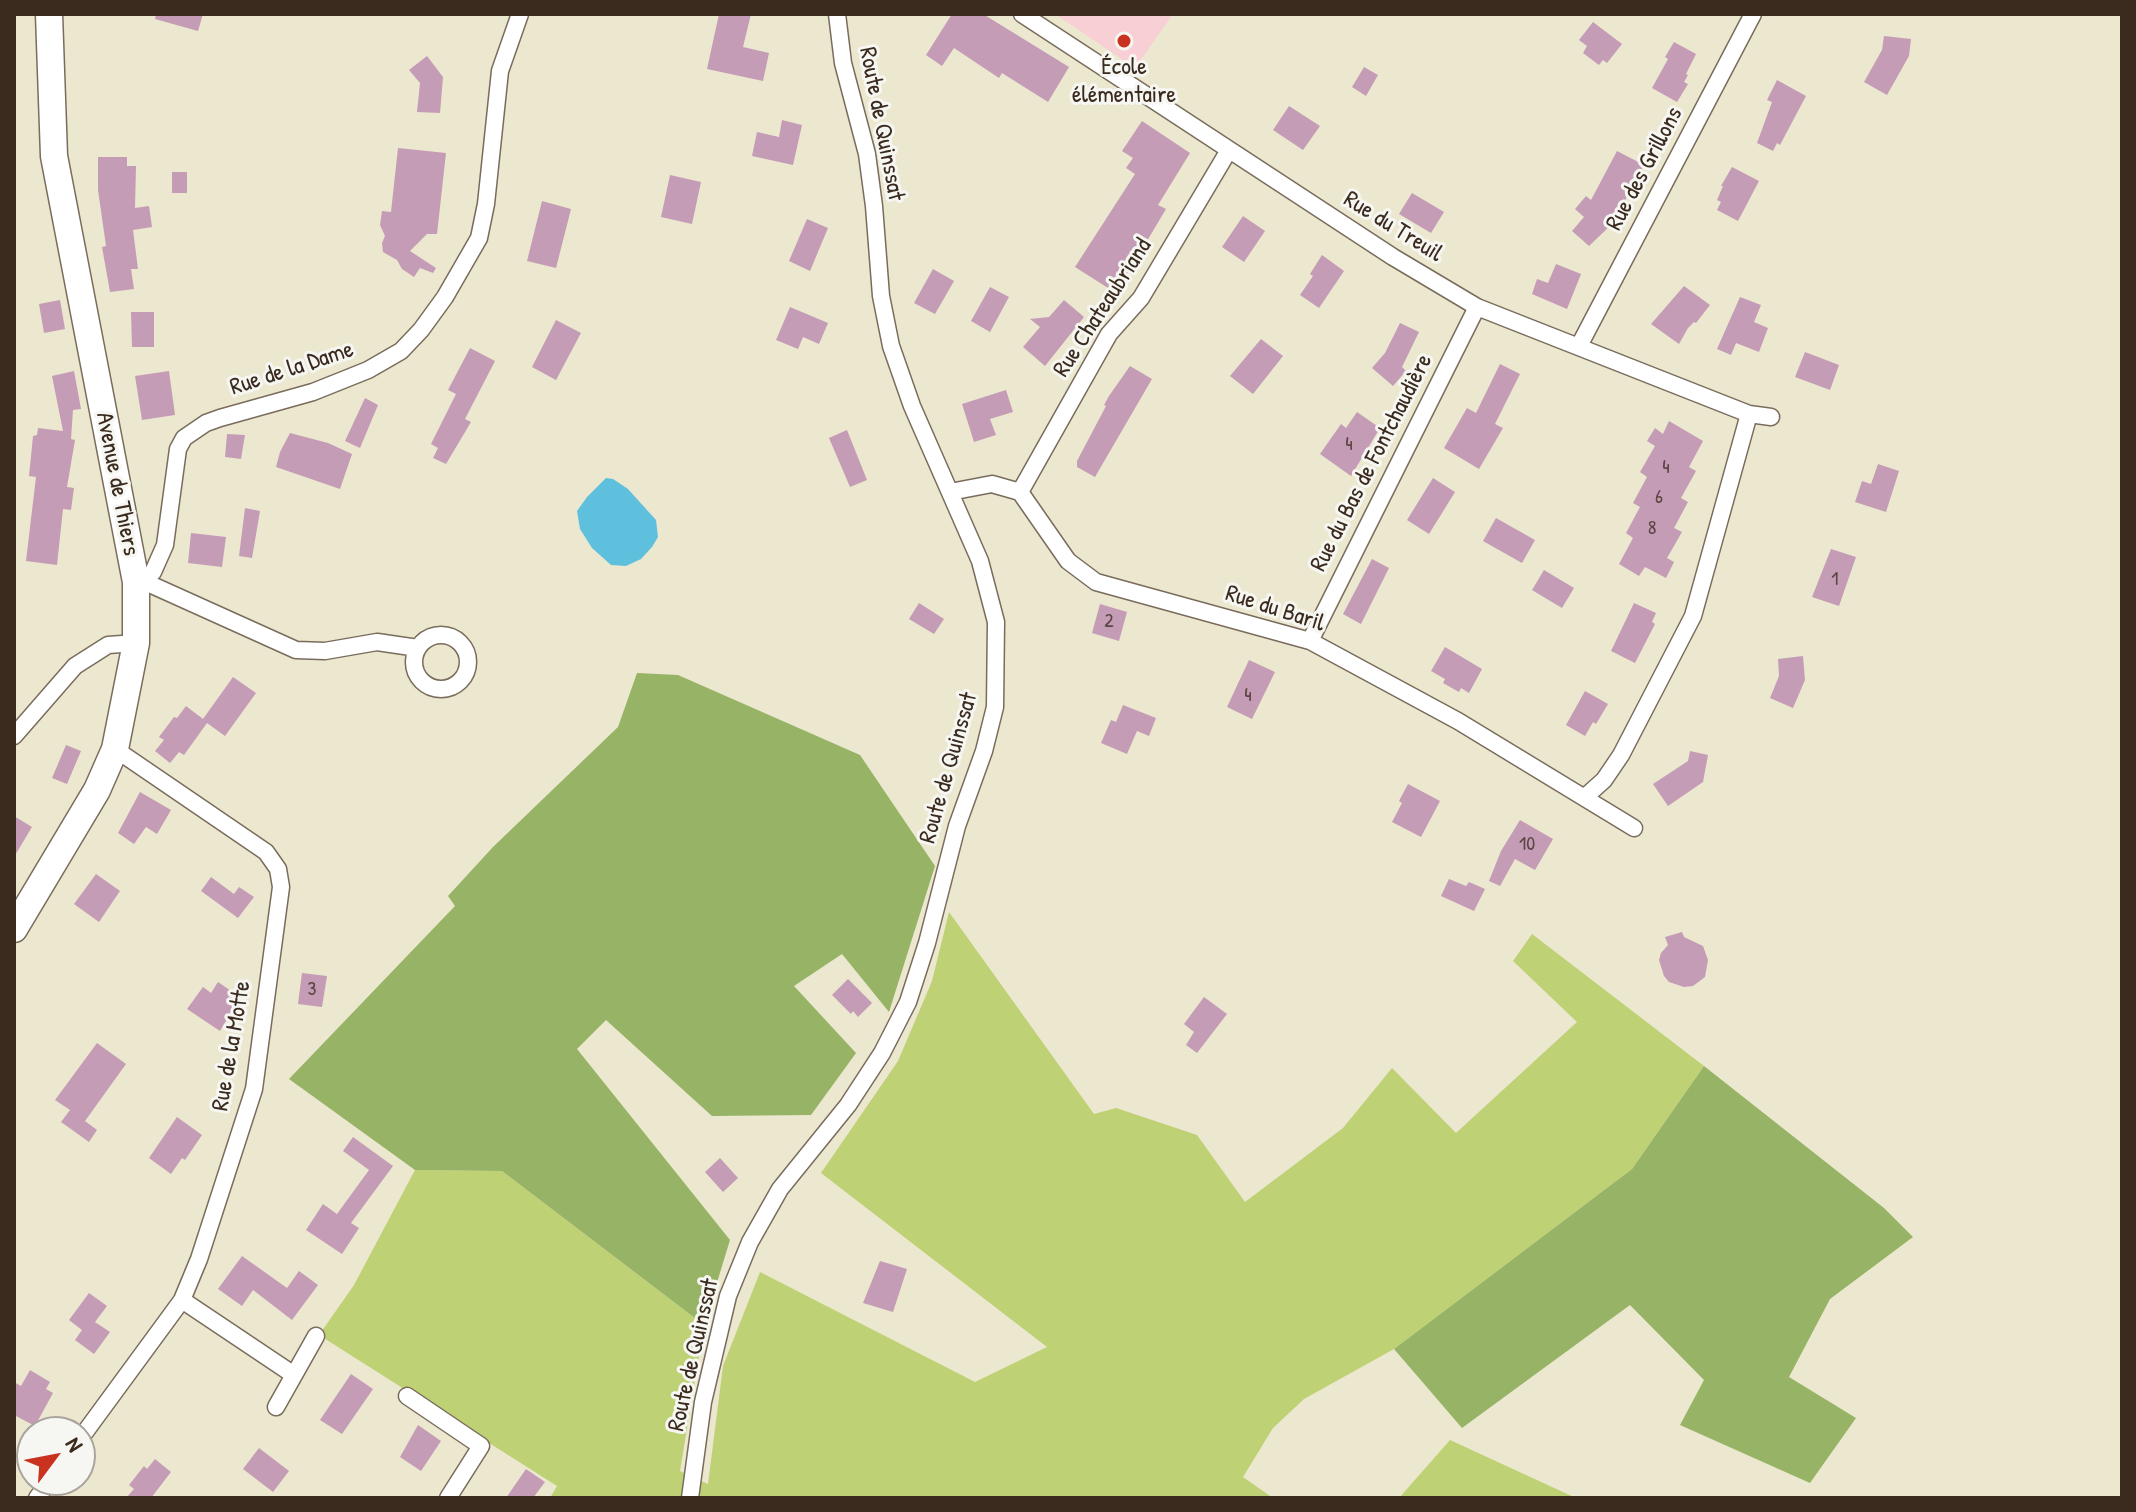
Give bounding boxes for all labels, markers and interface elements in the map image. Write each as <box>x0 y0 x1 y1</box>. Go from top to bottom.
marker: École élémentaire <box>1115 32 1133 50</box>
street label: Route de Quinssat <box>852 45 910 203</box>
place label: École élémentaire <box>1072 54 1176 110</box>
street label: Rue des Grillons <box>1600 102 1690 236</box>
street label: Rue du Treuil <box>1338 185 1448 269</box>
street label: Rue Chateaubriand <box>1048 233 1158 383</box>
street label: Rue de la Dame <box>227 336 357 402</box>
street label: Rue du Bas de Fontchaudière <box>1305 350 1439 576</box>
street label: Avenue de Thiers <box>89 410 145 558</box>
house number: 4 <box>1345 433 1353 457</box>
house number: 4 <box>1662 456 1670 480</box>
house number: 6 <box>1655 486 1663 510</box>
house number: 8 <box>1648 517 1656 541</box>
house number: 1 <box>1831 568 1839 592</box>
street label: Rue du Baril <box>1222 579 1328 639</box>
house number: 2 <box>1104 610 1114 634</box>
house number: 4 <box>1244 684 1252 708</box>
street label: Route de Quinssat <box>914 689 984 847</box>
house number: 10 <box>1519 833 1535 857</box>
house number: 3 <box>308 978 316 1002</box>
street label: Rue de la Motte <box>206 979 258 1113</box>
street label: Route de Quinssat <box>662 1276 726 1434</box>
north arrow <box>16 1416 96 1496</box>
text: N <box>59 1431 90 1457</box>

